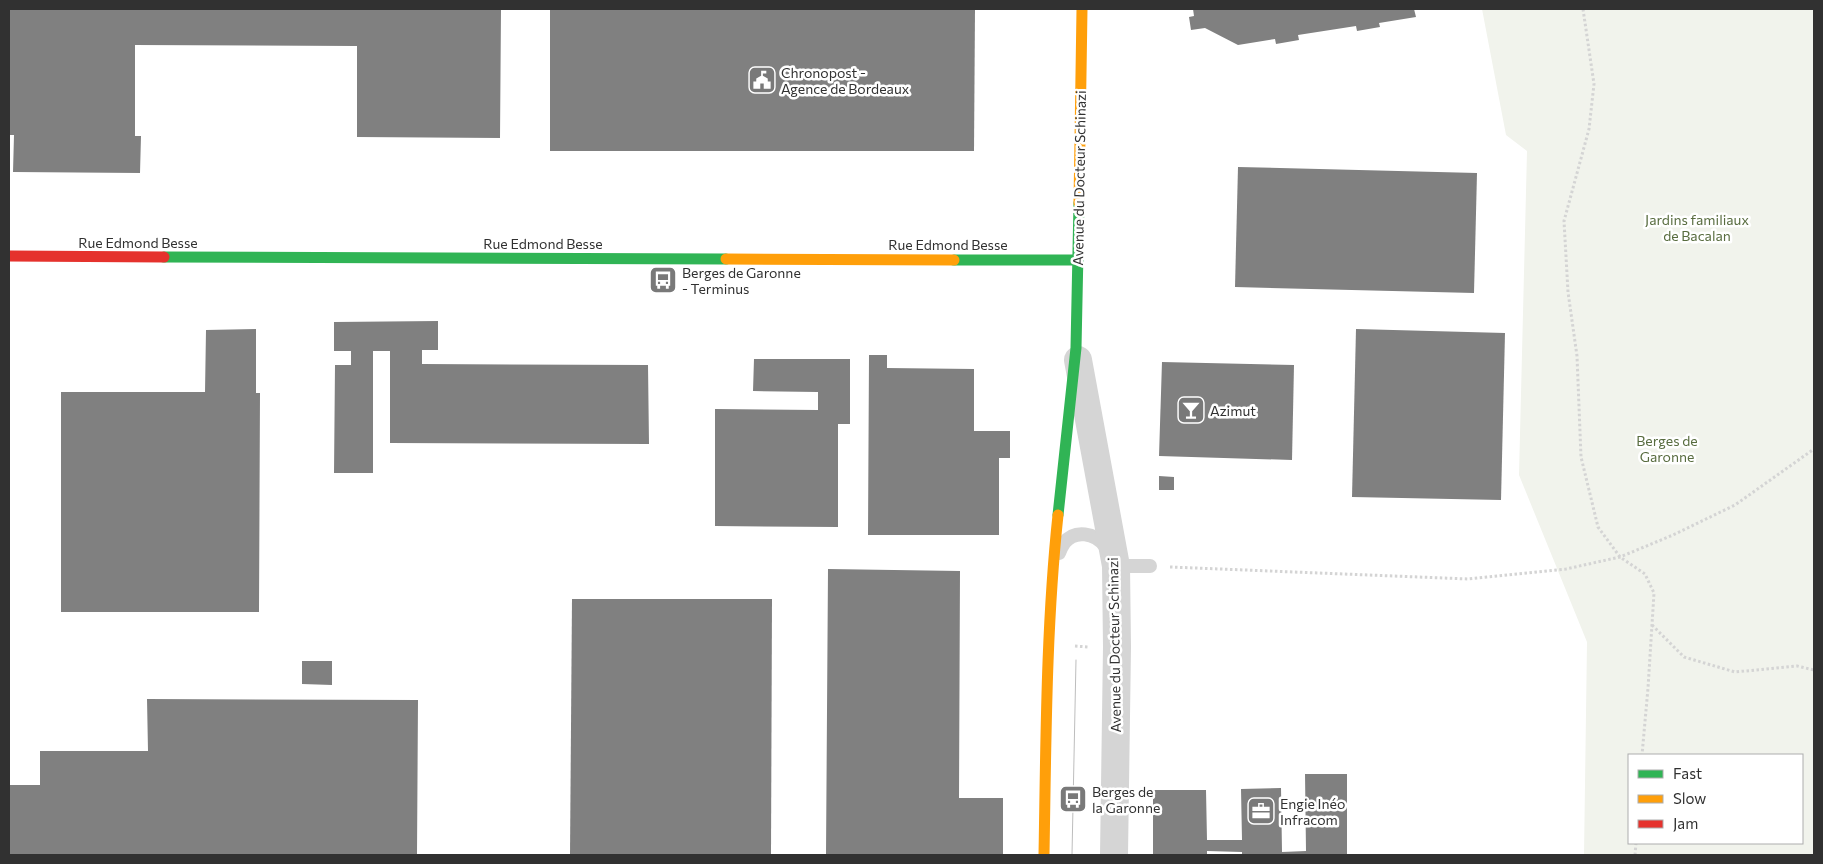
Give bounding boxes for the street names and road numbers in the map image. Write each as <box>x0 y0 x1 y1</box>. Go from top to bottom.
street label: Avenue du Docteur Schinazi <box>1069 90 1089 266</box>
street label: Rue Edmond Besse <box>78 234 198 251</box>
street label: Rue Edmond Besse <box>483 235 603 252</box>
street label: Rue Edmond Besse <box>888 236 1008 253</box>
street label: Avenue du Docteur Schinazi <box>1104 557 1124 733</box>

